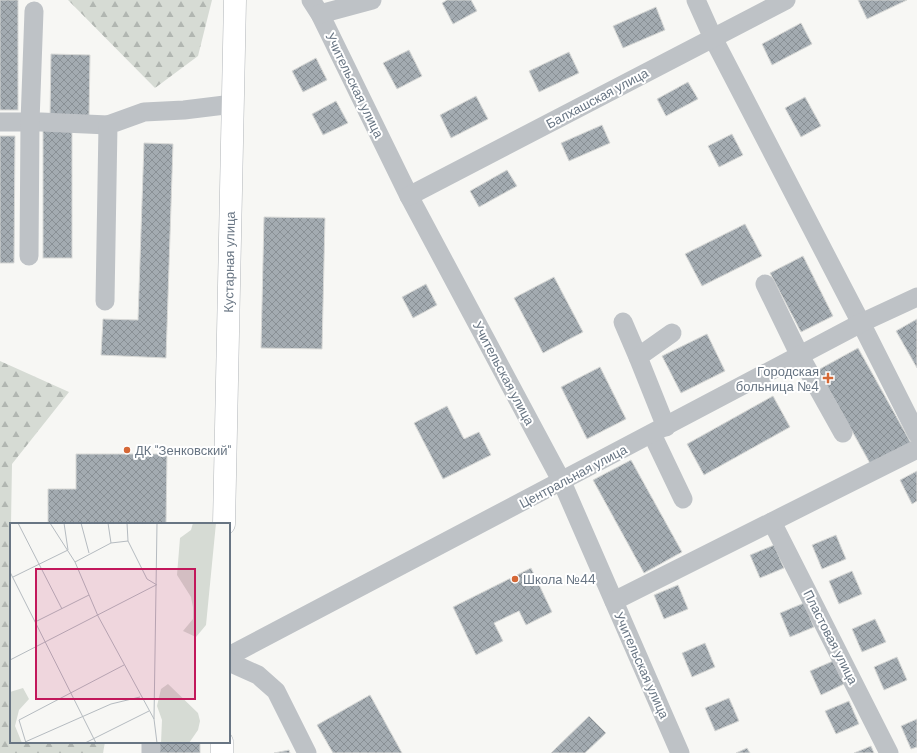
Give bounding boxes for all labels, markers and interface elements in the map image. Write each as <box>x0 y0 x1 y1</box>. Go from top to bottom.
street label: Учительская улица <box>322 30 388 141</box>
street label: Балхашская улица <box>543 64 652 133</box>
street label: Кустарная улица <box>220 210 239 313</box>
street label: Учительская улица <box>469 318 538 429</box>
place label: Городская больница №4 <box>736 363 819 395</box>
marker: Городская больница №4 <box>822 372 834 384</box>
street label: Центральная улица <box>517 441 631 512</box>
place label: ДК "Зенковский" <box>135 442 231 459</box>
marker: ДК "Зенковский" <box>122 445 132 455</box>
inset map <box>10 523 230 743</box>
place label: Школа №44 <box>523 571 596 588</box>
marker: Школа №44 <box>510 574 520 584</box>
street label: Пластовая улица <box>799 587 862 688</box>
street label: Учительская улица <box>610 609 673 722</box>

